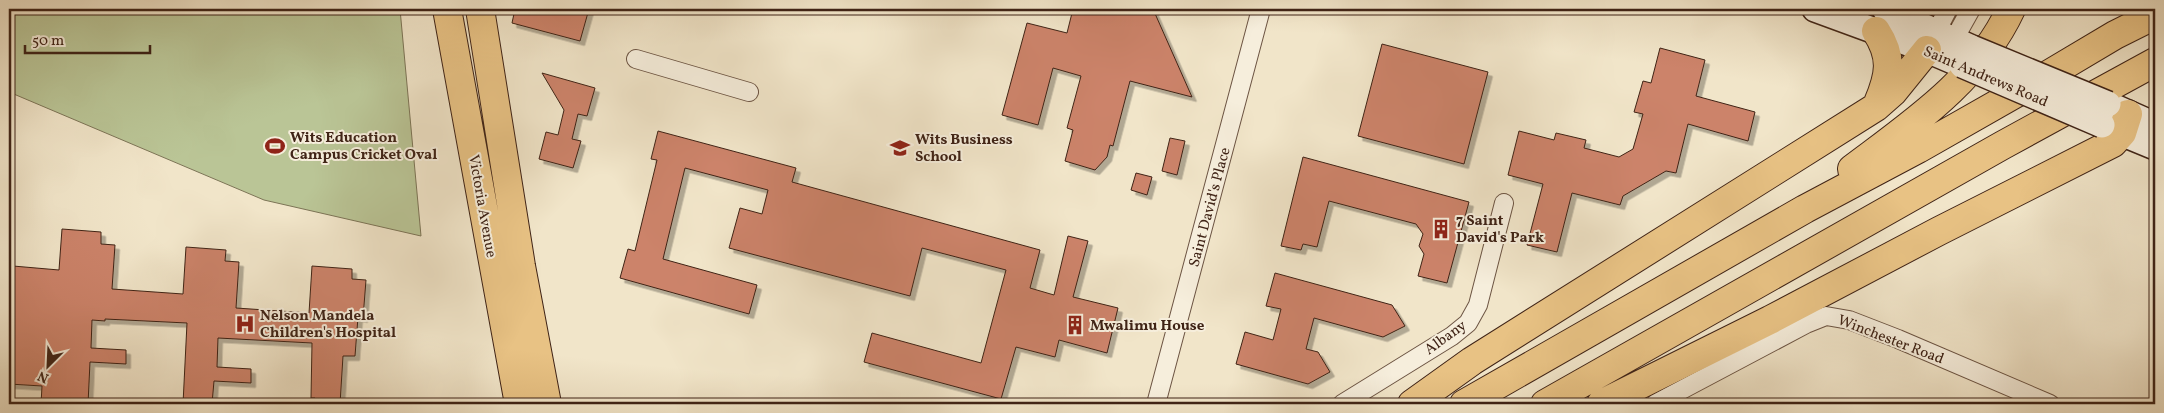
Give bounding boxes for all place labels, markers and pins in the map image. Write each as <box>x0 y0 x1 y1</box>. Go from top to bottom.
place label: Wits Education Campus Cricket Oval <box>290 128 437 166</box>
place label: Wits Business School <box>915 130 1013 168</box>
sports icon: Wits Education Campus Cricket Oval <box>264 135 286 157</box>
school or university icon: Wits Business School <box>889 137 911 159</box>
place label: 7 Saint David's Park <box>1456 211 1544 249</box>
building icon: 7 Saint David's Park <box>1430 218 1452 240</box>
place label: Nelson Mandela Children's Hospital <box>260 306 396 344</box>
hospital icon: Nelson Mandela Children's Hospital <box>234 313 256 335</box>
building icon: Mwalimu House <box>1064 314 1086 336</box>
place label: Mwalimu House <box>1090 316 1205 337</box>

